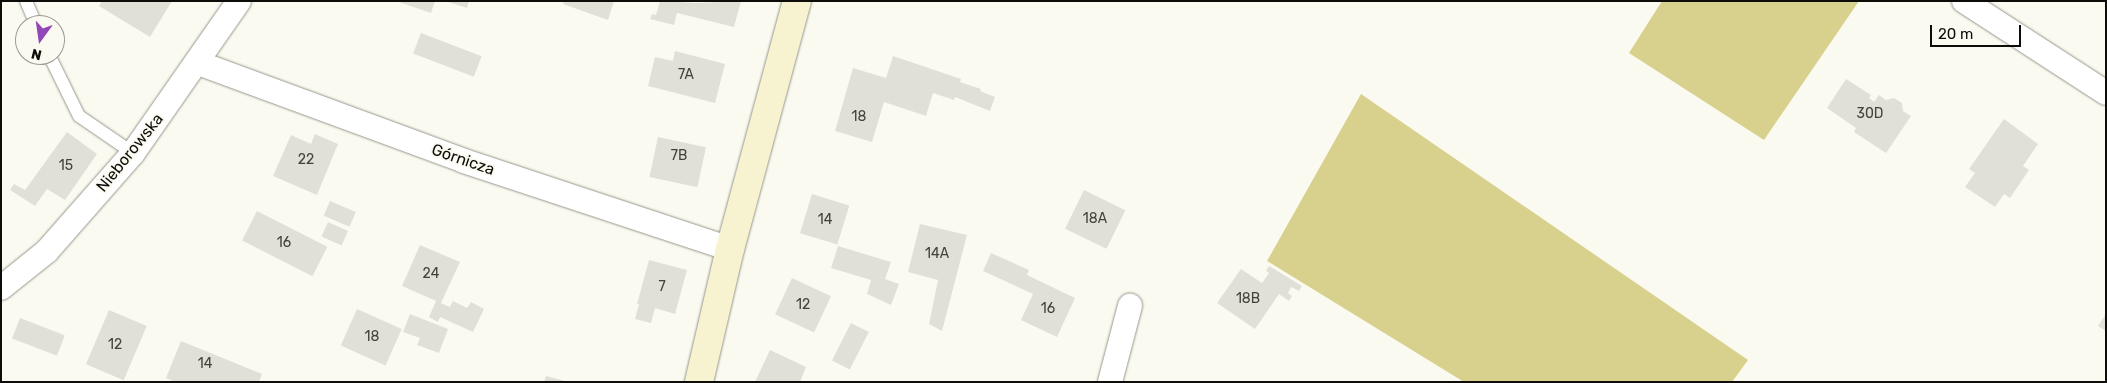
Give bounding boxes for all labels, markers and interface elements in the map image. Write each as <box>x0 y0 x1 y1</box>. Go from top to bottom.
north arrow <box>15 15 65 65</box>
scale bar <box>1932 15 2023 47</box>
text: 20 m <box>1938 25 1973 43</box>
text: N <box>30 45 43 64</box>
house number: 7A <box>678 67 694 83</box>
house number: 30D <box>1857 106 1883 122</box>
house number: 18 <box>852 109 866 125</box>
street label: Nieborowska <box>93 110 167 196</box>
street label: Górnicza <box>429 140 497 180</box>
house number: 7B <box>671 148 687 164</box>
house number: 22 <box>298 152 314 168</box>
house number: 15 <box>59 158 73 174</box>
house number: 18A <box>1083 211 1107 227</box>
house number: 14 <box>818 212 832 228</box>
house number: 16 <box>277 235 291 251</box>
house number: 14A <box>925 246 949 262</box>
house number: 24 <box>423 266 439 282</box>
house number: 7 <box>658 279 666 295</box>
house number: 18B <box>1236 291 1260 307</box>
house number: 12 <box>796 297 810 313</box>
house number: 16 <box>1041 301 1055 317</box>
house number: 18 <box>365 329 379 345</box>
house number: 12 <box>108 337 122 353</box>
house number: 14 <box>198 356 212 372</box>

